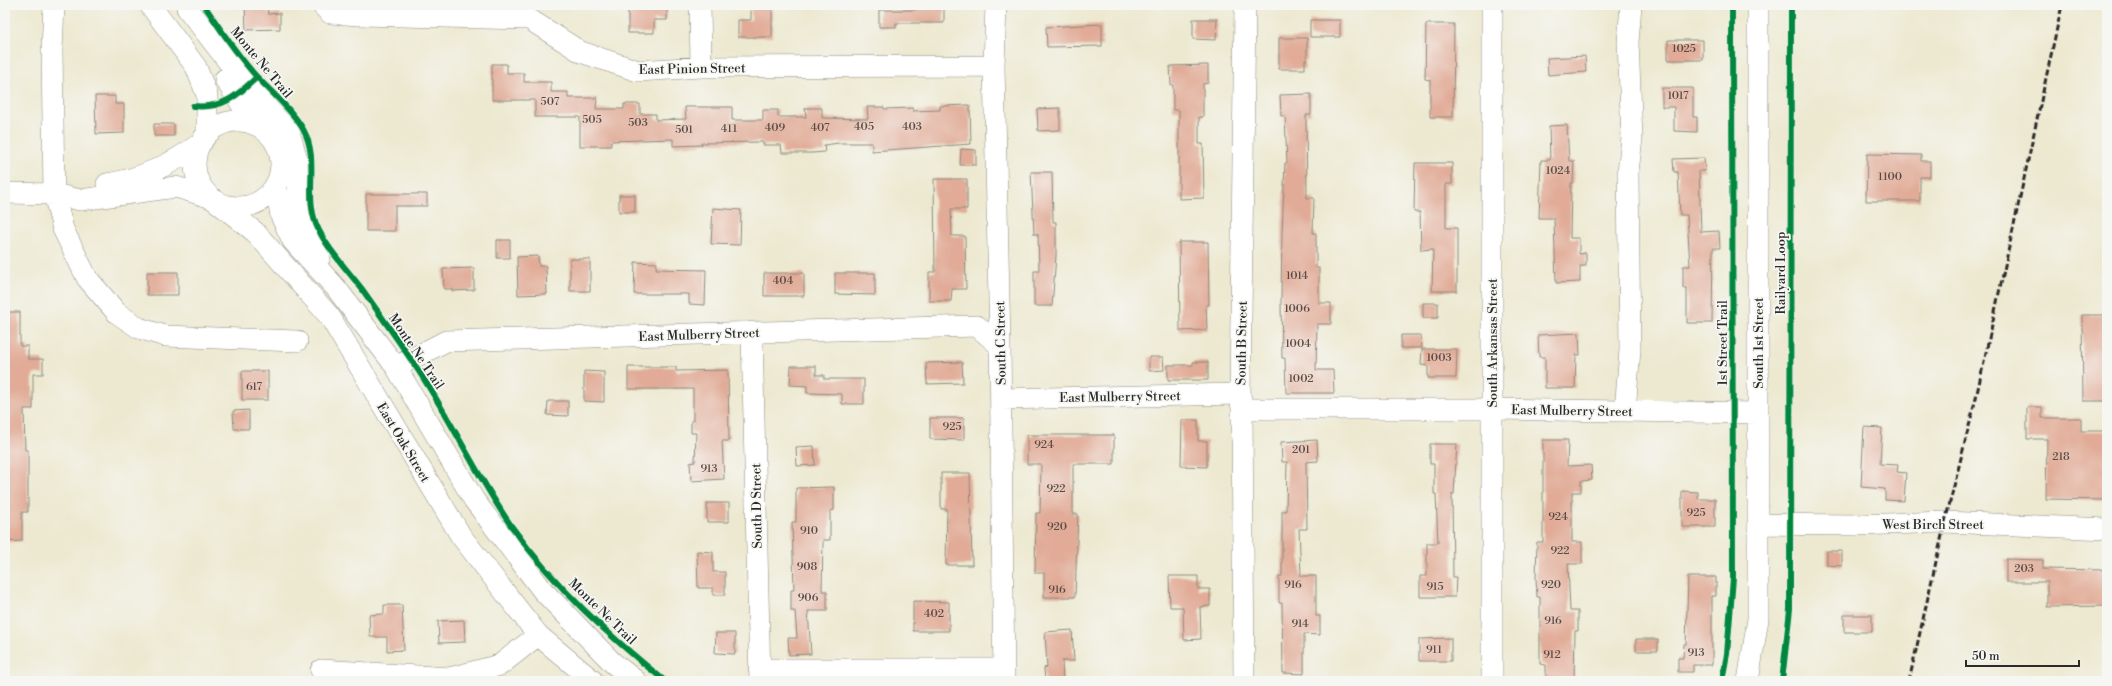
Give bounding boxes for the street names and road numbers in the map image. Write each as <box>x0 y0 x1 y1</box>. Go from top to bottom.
street label: Monte Ne Trail <box>227 24 296 102</box>
street label: East Pinion Street <box>638 60 746 78</box>
street label: Railyard Loop <box>1773 231 1789 315</box>
street label: South Arkansas Street <box>1485 278 1501 408</box>
street label: South 1st Street <box>1751 297 1767 389</box>
street label: South C Street <box>992 300 1010 385</box>
street label: South B Street <box>1233 300 1251 385</box>
street label: 1st Street Trail <box>1715 300 1731 386</box>
street label: Monte Ne Trail <box>385 311 447 393</box>
street label: East Mulberry Street <box>638 325 760 345</box>
street label: East Mulberry Street <box>1059 388 1181 406</box>
street label: East Oak Street <box>373 400 433 486</box>
street label: East Mulberry Street <box>1511 402 1633 420</box>
street label: South D Street <box>748 463 766 549</box>
street label: West Birch Street <box>1881 517 1984 533</box>
street label: Monte Ne Trail <box>565 575 640 648</box>

